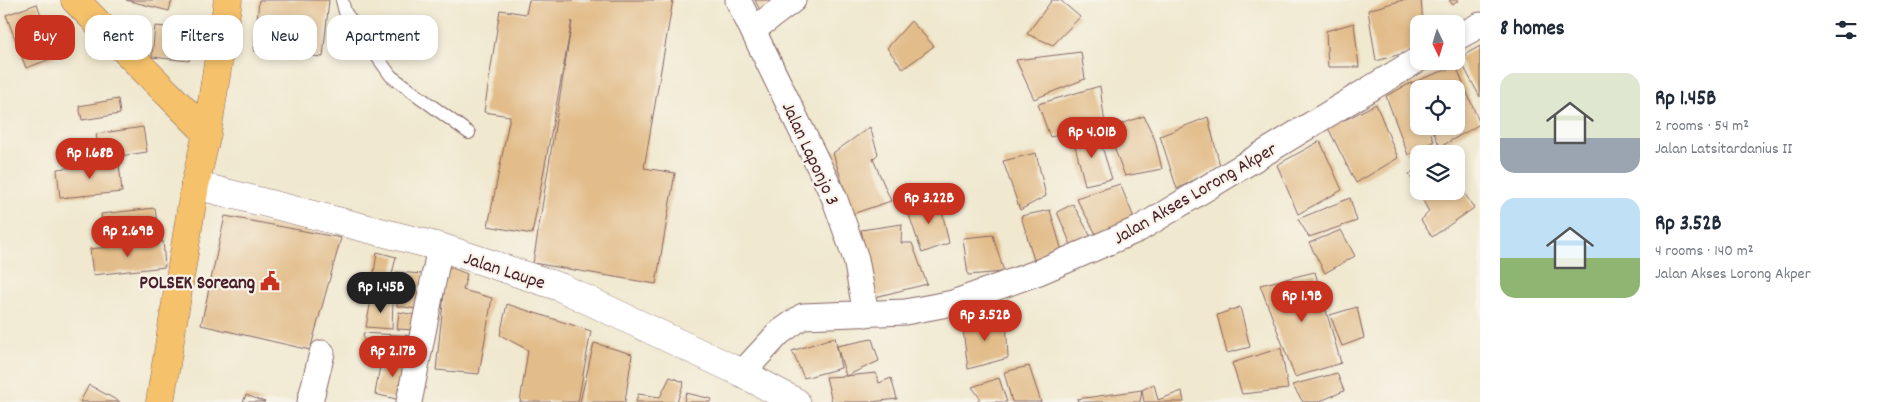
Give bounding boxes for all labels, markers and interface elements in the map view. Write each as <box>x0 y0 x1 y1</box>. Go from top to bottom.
chip: Buy <box>15 15 75 60</box>
chip: Rent <box>85 15 152 60</box>
chip: Filters <box>162 15 243 60</box>
chip: New <box>253 15 317 60</box>
chip: Apartment <box>327 15 438 60</box>
north arrow <box>1410 15 1465 70</box>
map controls <box>1410 15 1465 200</box>
text: 8 homes <box>1500 15 1565 45</box>
icon: filters <box>1832 16 1860 44</box>
button: locate <box>1410 80 1465 135</box>
text: Rp 1.45B <box>1655 85 1716 115</box>
icon: home <box>1540 93 1600 153</box>
street label: Jalan Laponjo 3 <box>773 98 845 211</box>
text: 2 rooms · 54 m² <box>1655 115 1749 138</box>
pin: Rp 4.01B <box>1040 116 1144 159</box>
text: Rp 4.01B <box>1068 121 1116 144</box>
street label: Jalan Akses Lorong Akper <box>1109 137 1283 253</box>
pin: Rp 1.68B <box>38 138 142 180</box>
text: Jalan Latsitardanius II <box>1655 138 1792 161</box>
text: Rp 1.68B <box>67 142 113 165</box>
button: layers <box>1410 145 1465 200</box>
pin: Rp 3.22B <box>877 182 981 225</box>
text: Rp 3.22B <box>904 187 954 210</box>
text: Rp 3.52B <box>1655 210 1721 240</box>
pin: Rp 2.69B <box>76 216 180 258</box>
icon: home <box>1540 218 1600 278</box>
text: Rp 2.69B <box>102 220 154 243</box>
text: 4 rooms · 140 m² <box>1655 240 1754 263</box>
street label: Jalan Laupe <box>460 246 548 298</box>
text: Jalan Akses Lorong Akper <box>1655 263 1811 286</box>
public building icon: POLSEK Soreang <box>259 270 281 292</box>
place label: POLSEK Soreang <box>139 271 255 298</box>
pin: Rp 1.45B <box>329 272 433 314</box>
text: Rp 1.45B <box>358 276 404 299</box>
pin: Rp 1.9B <box>1256 280 1348 323</box>
text: Rp 1.9B <box>1282 285 1322 308</box>
pin: Rp 3.52B <box>933 300 1037 342</box>
text: Rp 3.52B <box>960 304 1010 327</box>
pin: Rp 2.17B <box>341 336 445 378</box>
text: Rp 2.17B <box>370 340 416 363</box>

